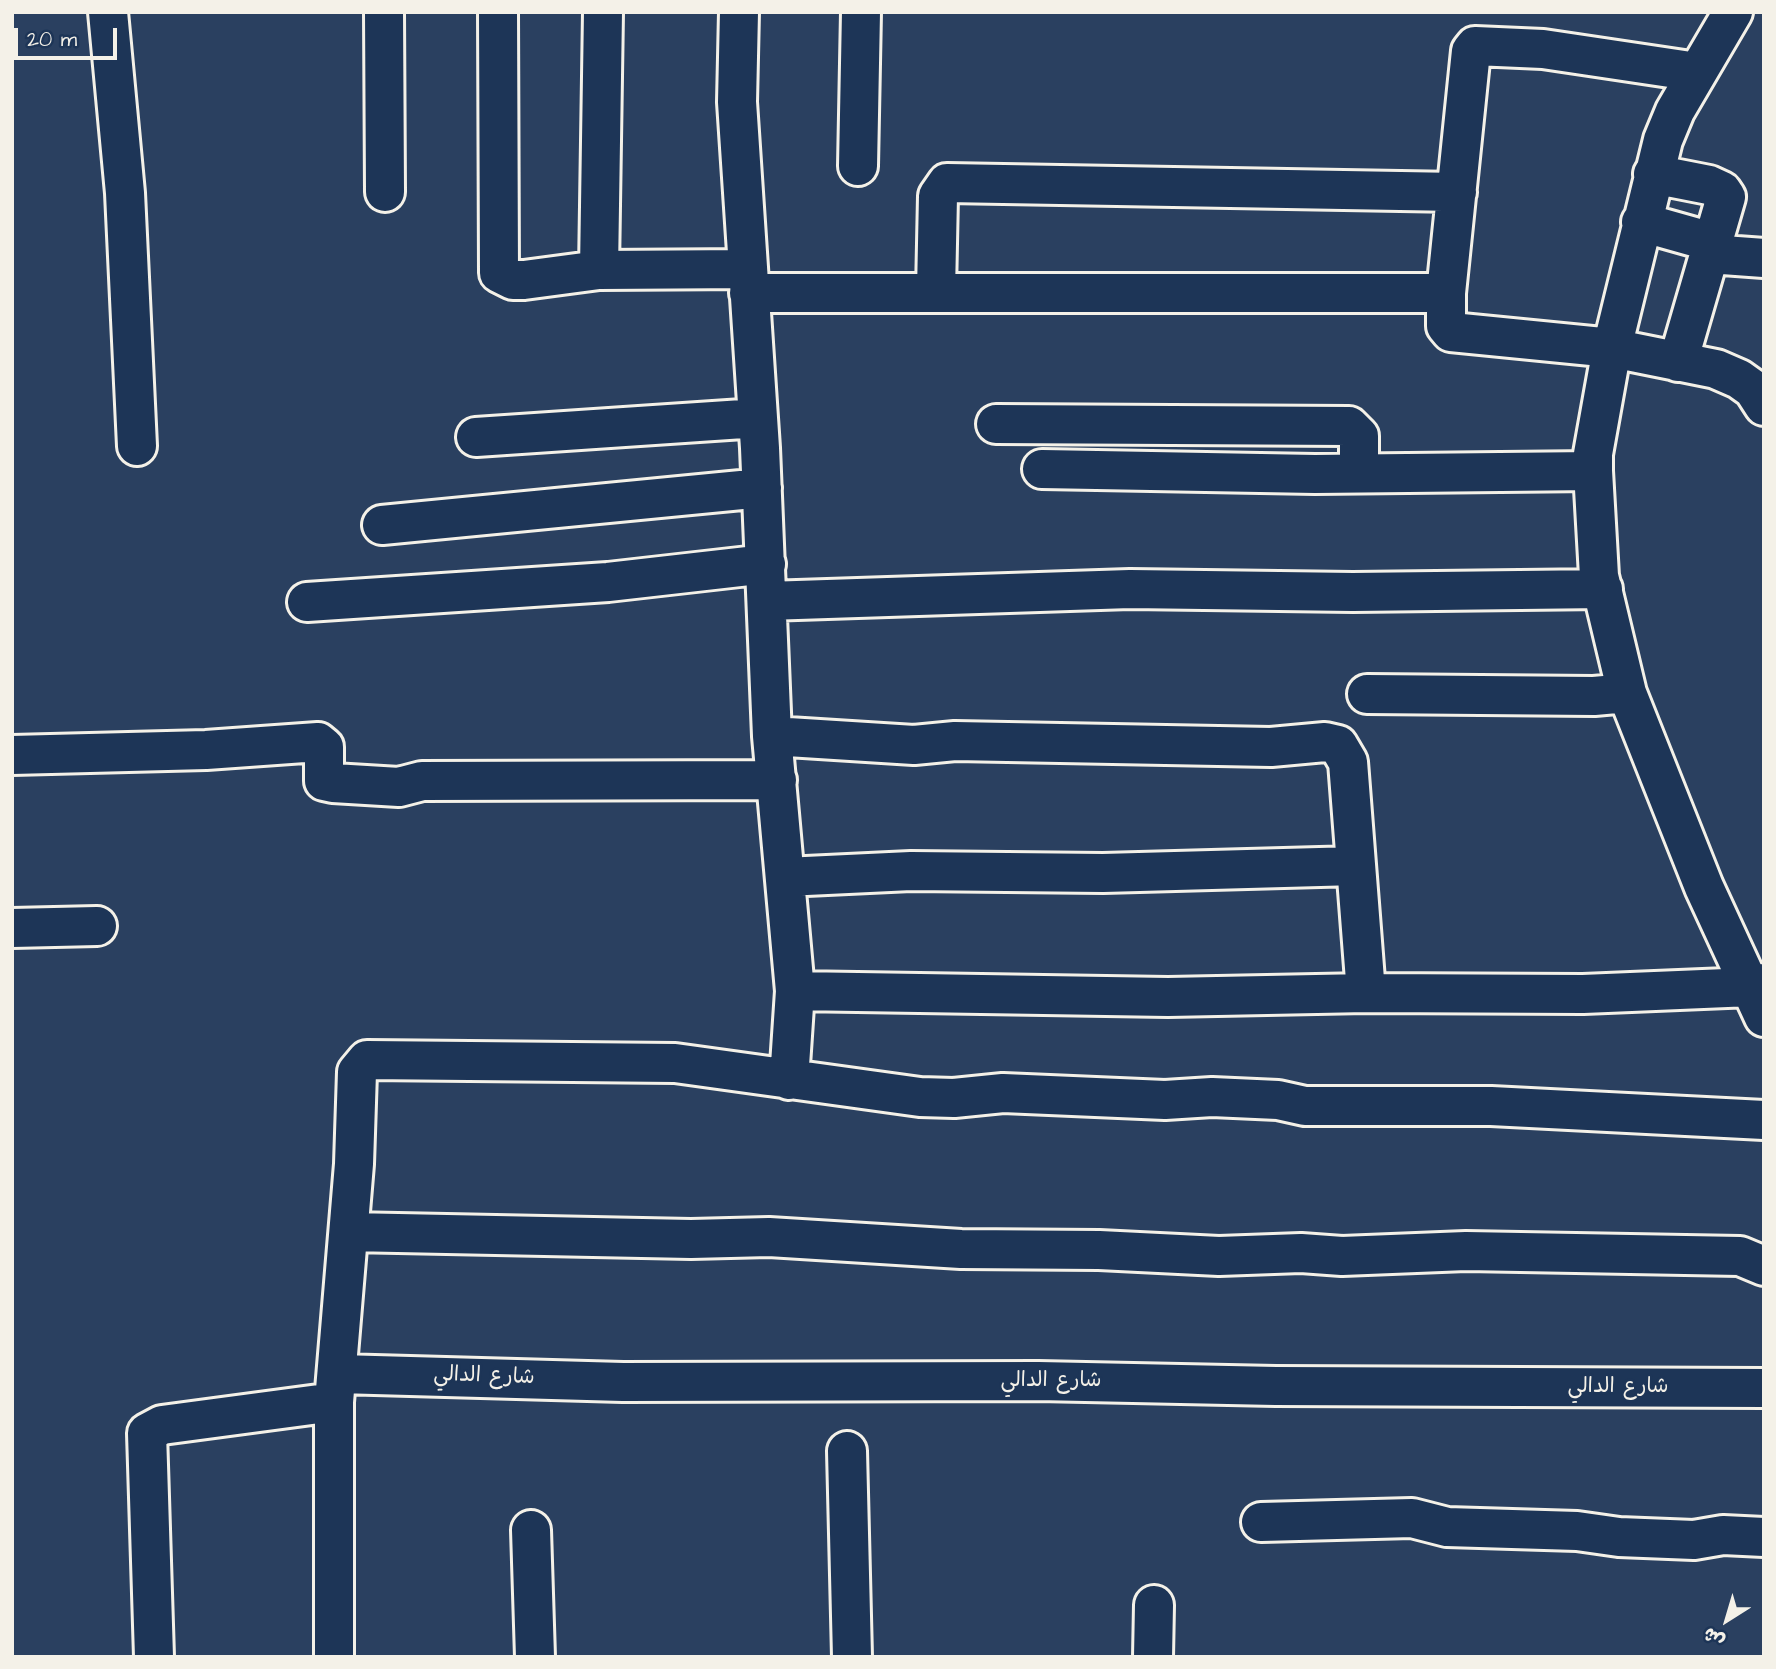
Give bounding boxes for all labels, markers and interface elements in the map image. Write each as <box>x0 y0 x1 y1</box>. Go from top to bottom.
scale bar <box>18 14 121 58</box>
text: 20 m <box>27 25 77 54</box>
street label: شارع الدالي <box>433 1363 535 1391</box>
street label: شارع الدالي <box>1000 1369 1102 1395</box>
street label: شارع الدالي <box>1567 1375 1669 1401</box>
north arrow <box>1692 1585 1762 1655</box>
text: ش <box>1698 1620 1731 1654</box>

